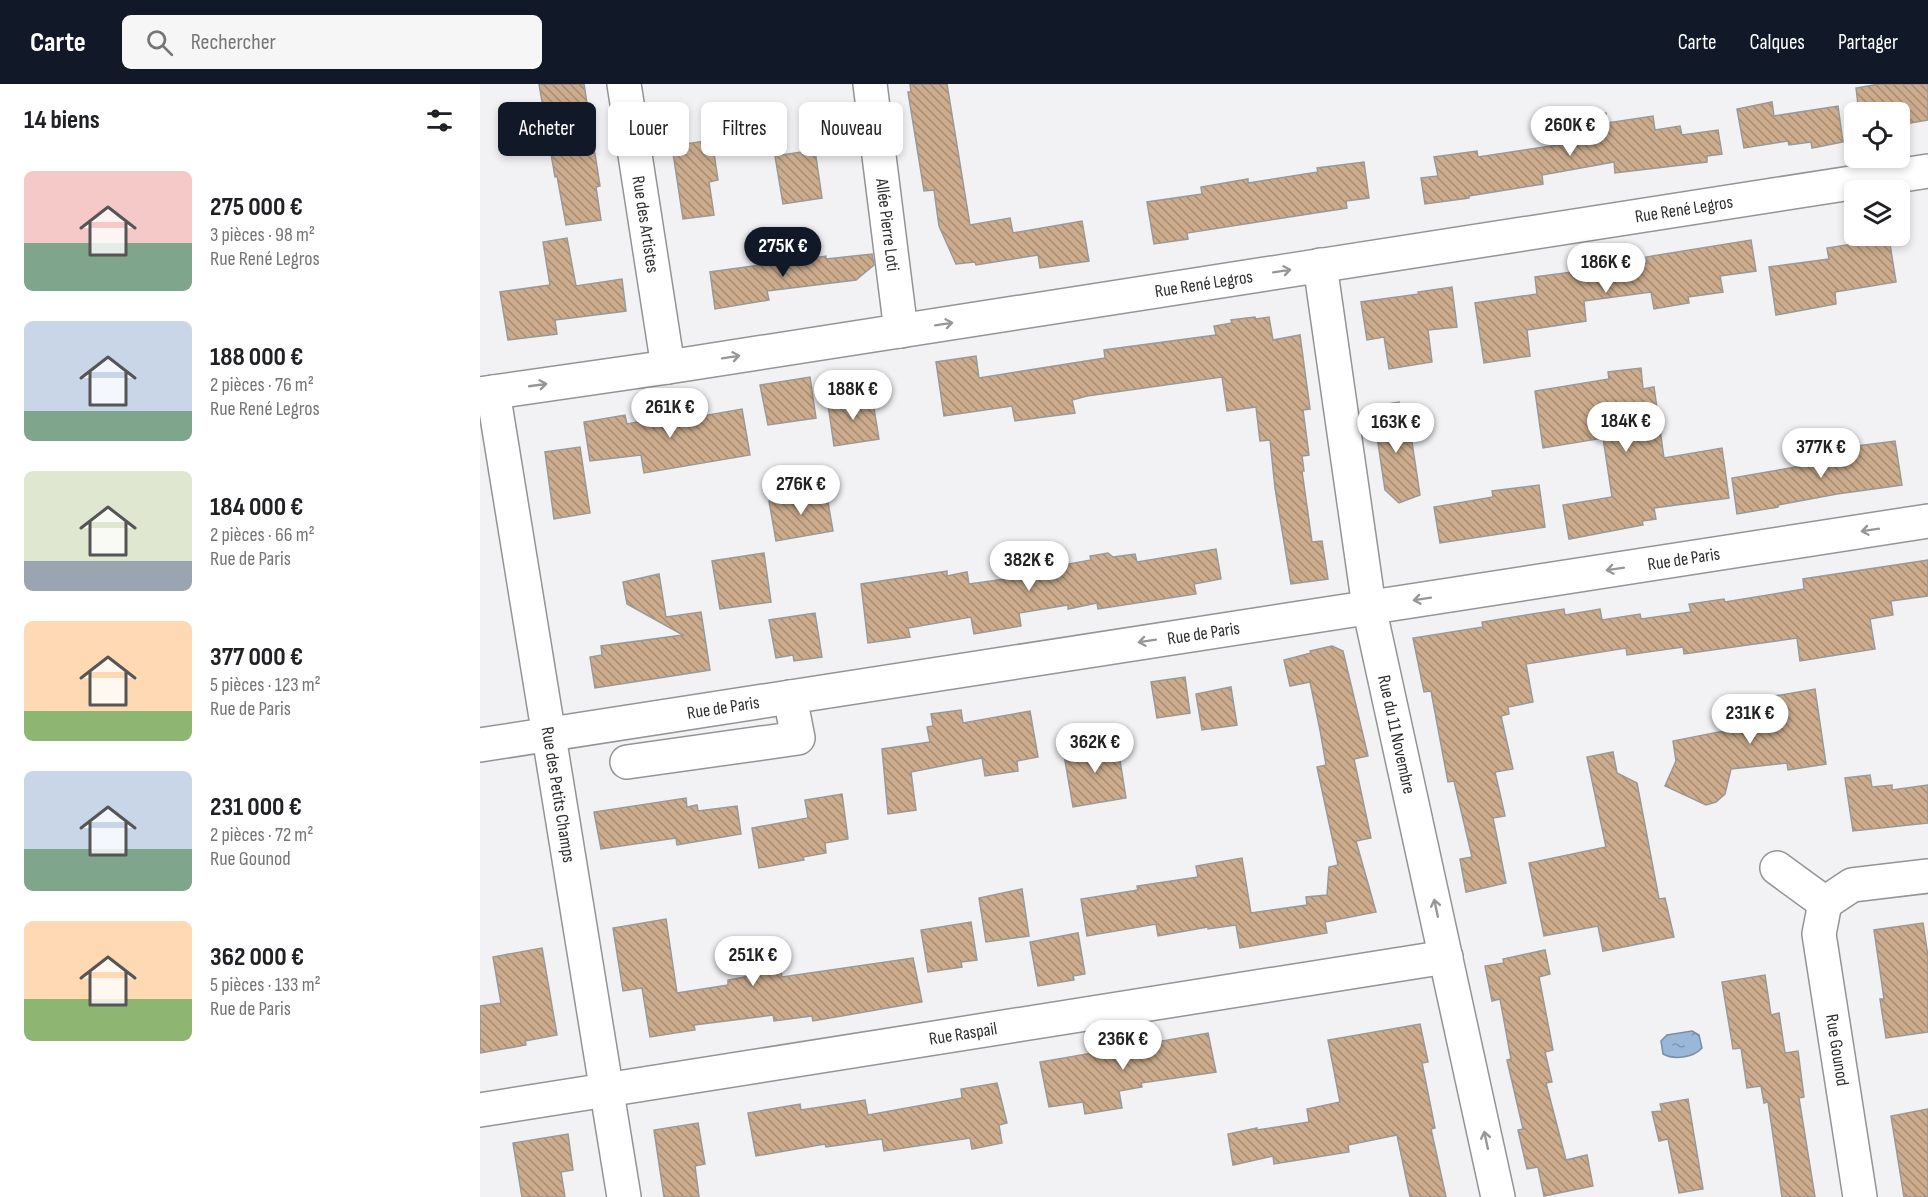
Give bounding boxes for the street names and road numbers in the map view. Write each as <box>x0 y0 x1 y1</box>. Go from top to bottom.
street label: Rue des Artistes <box>628 174 664 274</box>
street label: Allée Pierre Loti <box>871 176 904 272</box>
street label: Rue René Legros <box>1633 191 1734 227</box>
street label: Rue René Legros <box>1153 266 1254 302</box>
street label: Rue de Paris <box>1646 543 1721 575</box>
street label: Rue de Paris <box>1166 617 1241 649</box>
street label: Rue du 11 Novembre <box>1374 673 1420 796</box>
street label: Rue de Paris <box>685 691 761 723</box>
street label: Rue des Petits Champs <box>537 725 580 864</box>
street label: Rue Gounod <box>1821 1012 1853 1088</box>
street label: Rue Raspail <box>927 1018 998 1049</box>

